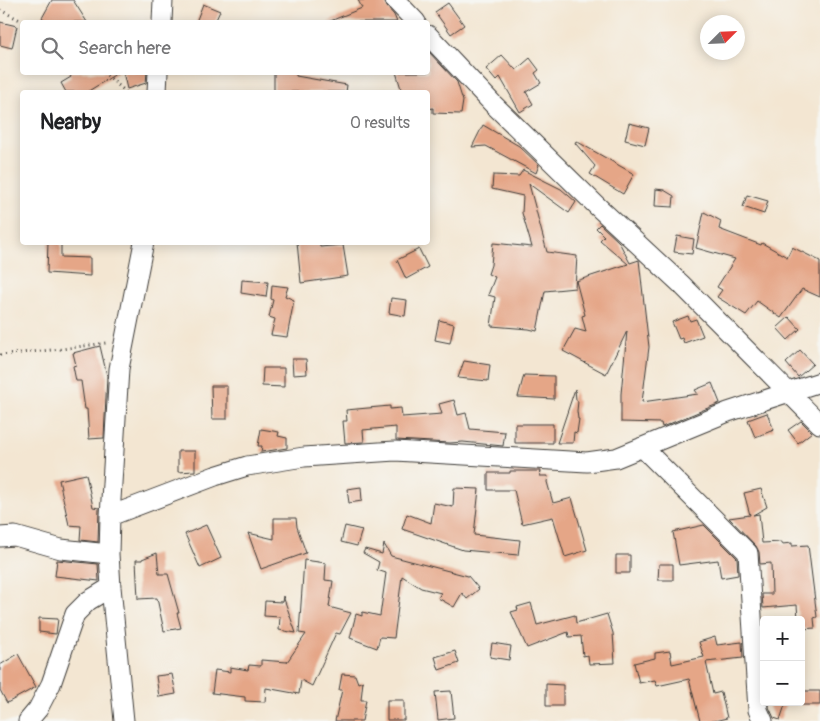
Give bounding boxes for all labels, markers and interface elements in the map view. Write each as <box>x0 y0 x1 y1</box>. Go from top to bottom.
north arrow <box>700 15 745 60</box>
search box <box>20 20 430 75</box>
icon: search <box>38 34 66 62</box>
text: Search here <box>78 36 171 60</box>
text: Nearby <box>40 109 101 136</box>
text: 0 results <box>350 113 410 133</box>
map controls <box>760 616 805 706</box>
button: + <box>760 616 805 661</box>
button: − <box>760 661 805 706</box>

